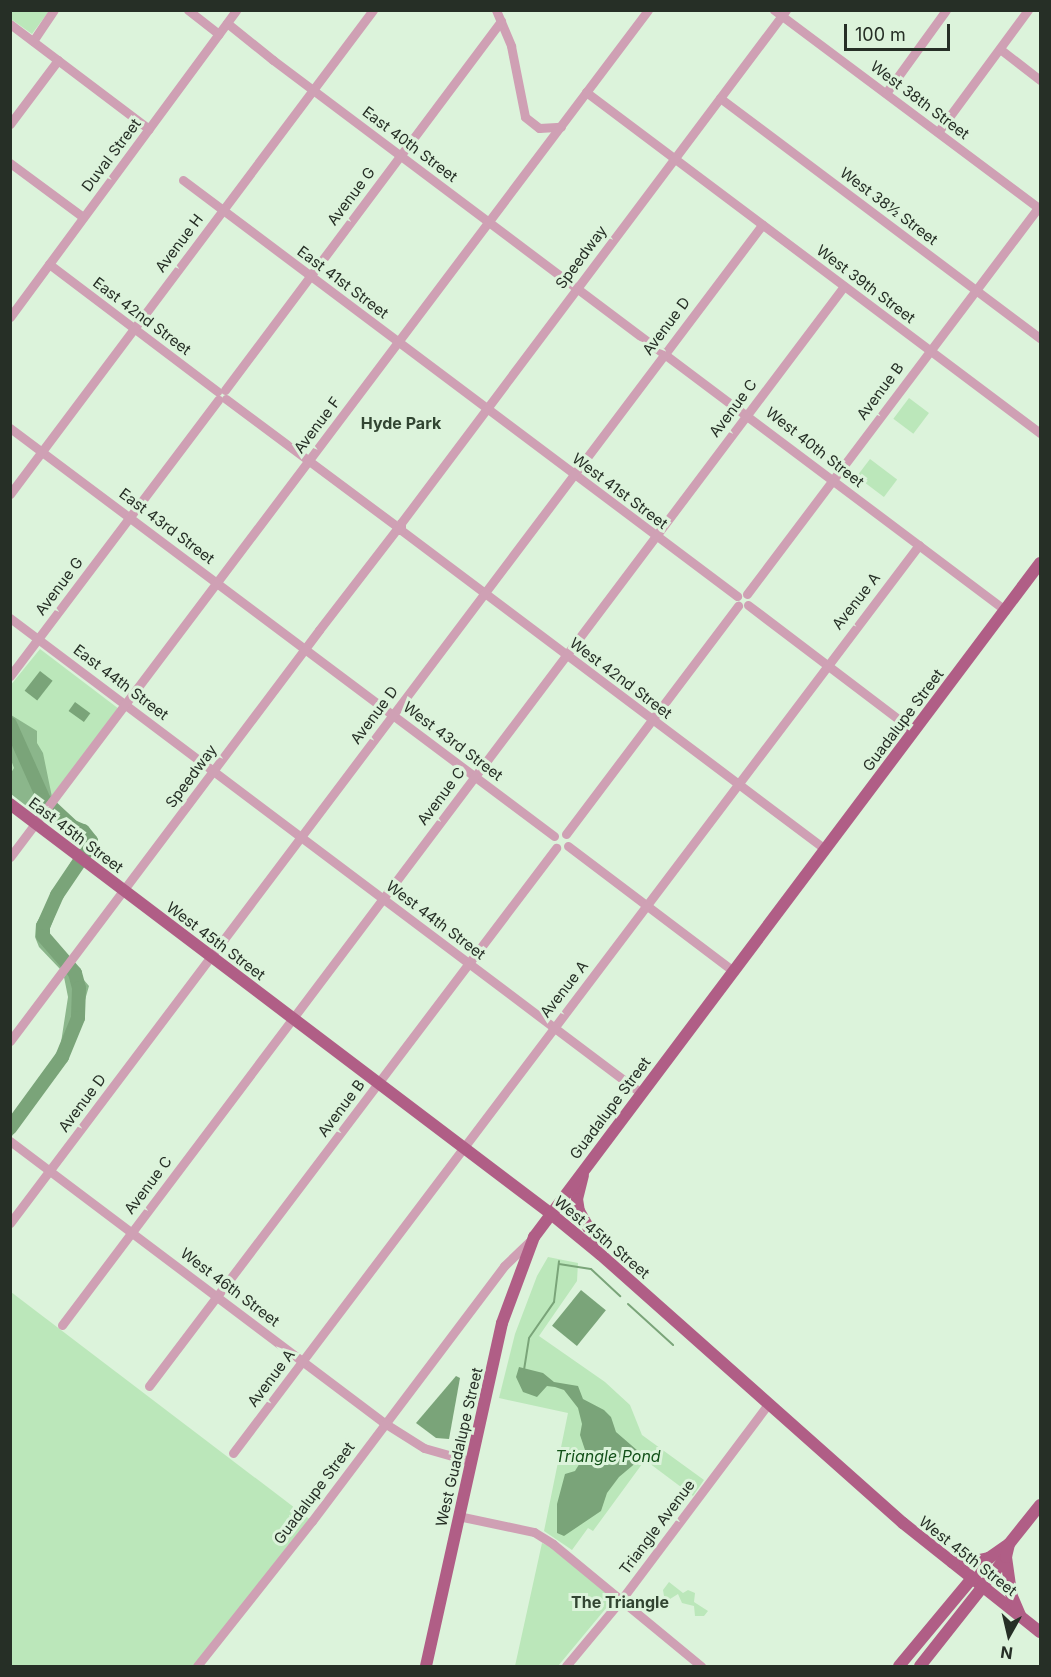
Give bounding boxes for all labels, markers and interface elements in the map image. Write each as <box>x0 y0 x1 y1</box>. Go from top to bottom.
scale bar <box>847 12 954 50</box>
text: 100 m <box>855 24 906 45</box>
street label: West 38th Street <box>867 57 973 143</box>
street label: East 40th Street <box>359 102 461 186</box>
street label: Duval Street <box>78 115 144 195</box>
street label: Avenue G <box>323 163 379 229</box>
street label: West 38½ Street <box>837 163 941 249</box>
street label: Avenue H <box>151 210 207 276</box>
street label: Speedway <box>551 222 611 292</box>
street label: West 39th Street <box>813 241 919 327</box>
street label: East 41st Street <box>294 242 392 322</box>
street label: East 42nd Street <box>89 273 195 359</box>
street label: Avenue D <box>638 294 694 358</box>
street label: Avenue B <box>853 359 907 423</box>
street label: Avenue C <box>705 375 761 441</box>
street label: Avenue F <box>290 393 344 457</box>
street label: West 40th Street <box>762 403 868 491</box>
district label: Hyde Park <box>361 413 441 433</box>
street label: West 41st Street <box>569 449 671 533</box>
street label: East 43rd Street <box>116 484 218 568</box>
street label: Avenue G <box>31 553 87 619</box>
street label: Avenue A <box>828 569 884 633</box>
street label: West 42nd Street <box>566 634 676 722</box>
street label: East 44th Street <box>70 640 172 724</box>
street label: Guadalupe Street <box>859 665 947 775</box>
street label: Avenue D <box>346 683 402 747</box>
street label: West 43rd Street <box>400 698 506 784</box>
street label: Speedway <box>161 741 221 811</box>
street label: Avenue C <box>413 763 469 829</box>
street label: East 45th Street <box>25 794 127 876</box>
street label: West 44th Street <box>383 877 489 963</box>
street label: West 45th Street <box>163 898 269 984</box>
street label: Avenue A <box>536 957 592 1021</box>
street label: Guadalupe Street <box>566 1053 654 1163</box>
street label: Avenue D <box>54 1071 110 1135</box>
street label: Avenue B <box>314 1076 368 1140</box>
street label: Avenue C <box>120 1152 176 1218</box>
street label: West 45th Street <box>551 1192 653 1282</box>
street label: West 46th Street <box>177 1244 283 1330</box>
street label: Avenue A <box>244 1346 298 1410</box>
street label: West Guadalupe Street <box>432 1366 486 1528</box>
street label: Guadalupe Street <box>270 1438 358 1548</box>
water label: Triangle Pond <box>555 1446 661 1466</box>
street label: Triangle Avenue <box>615 1476 699 1578</box>
street label: West 45th Street <box>916 1512 1020 1600</box>
district label: The Triangle <box>571 1592 669 1612</box>
north arrow <box>979 1605 1039 1665</box>
text: N <box>999 1642 1014 1664</box>

